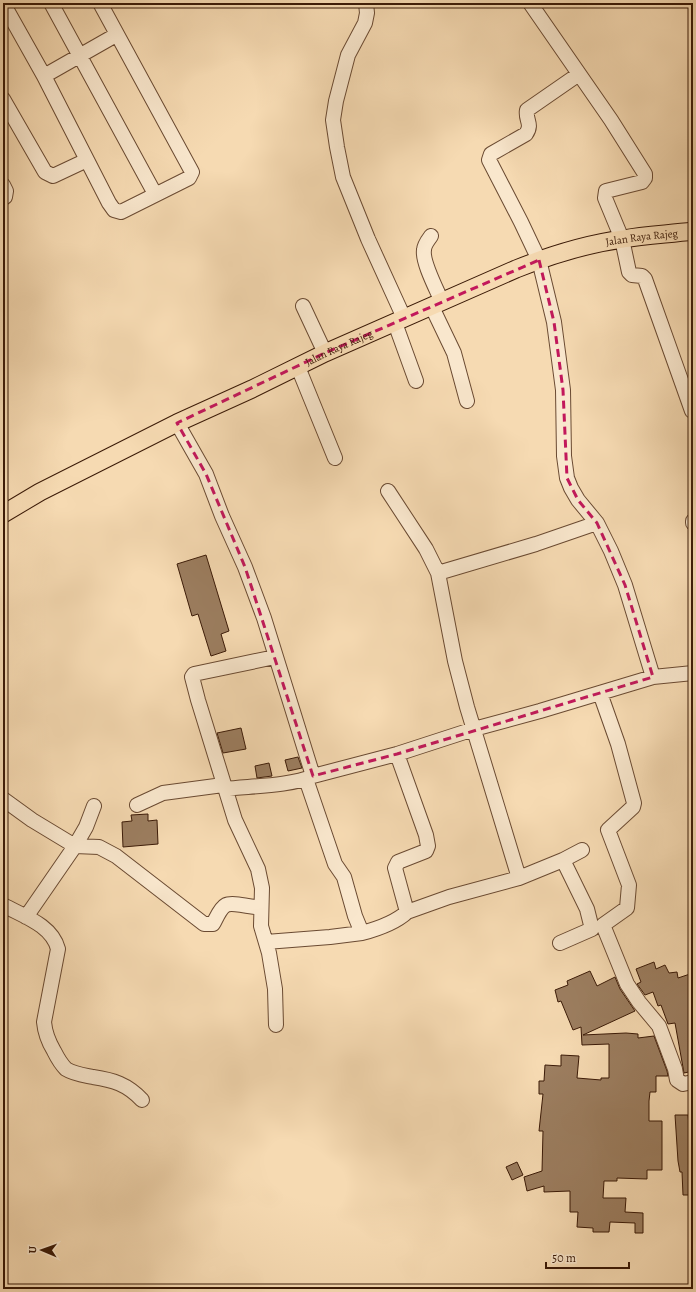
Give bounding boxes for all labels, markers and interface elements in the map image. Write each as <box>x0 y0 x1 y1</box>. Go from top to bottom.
street label: Jalan Raya Rajeg <box>604 225 679 249</box>
street label: Jalan Raya Rajeg <box>302 325 375 369</box>
north arrow <box>22 1230 62 1270</box>
scale bar <box>546 1244 629 1270</box>
text: U <box>25 1245 40 1254</box>
text: 50 m <box>552 1250 576 1266</box>

